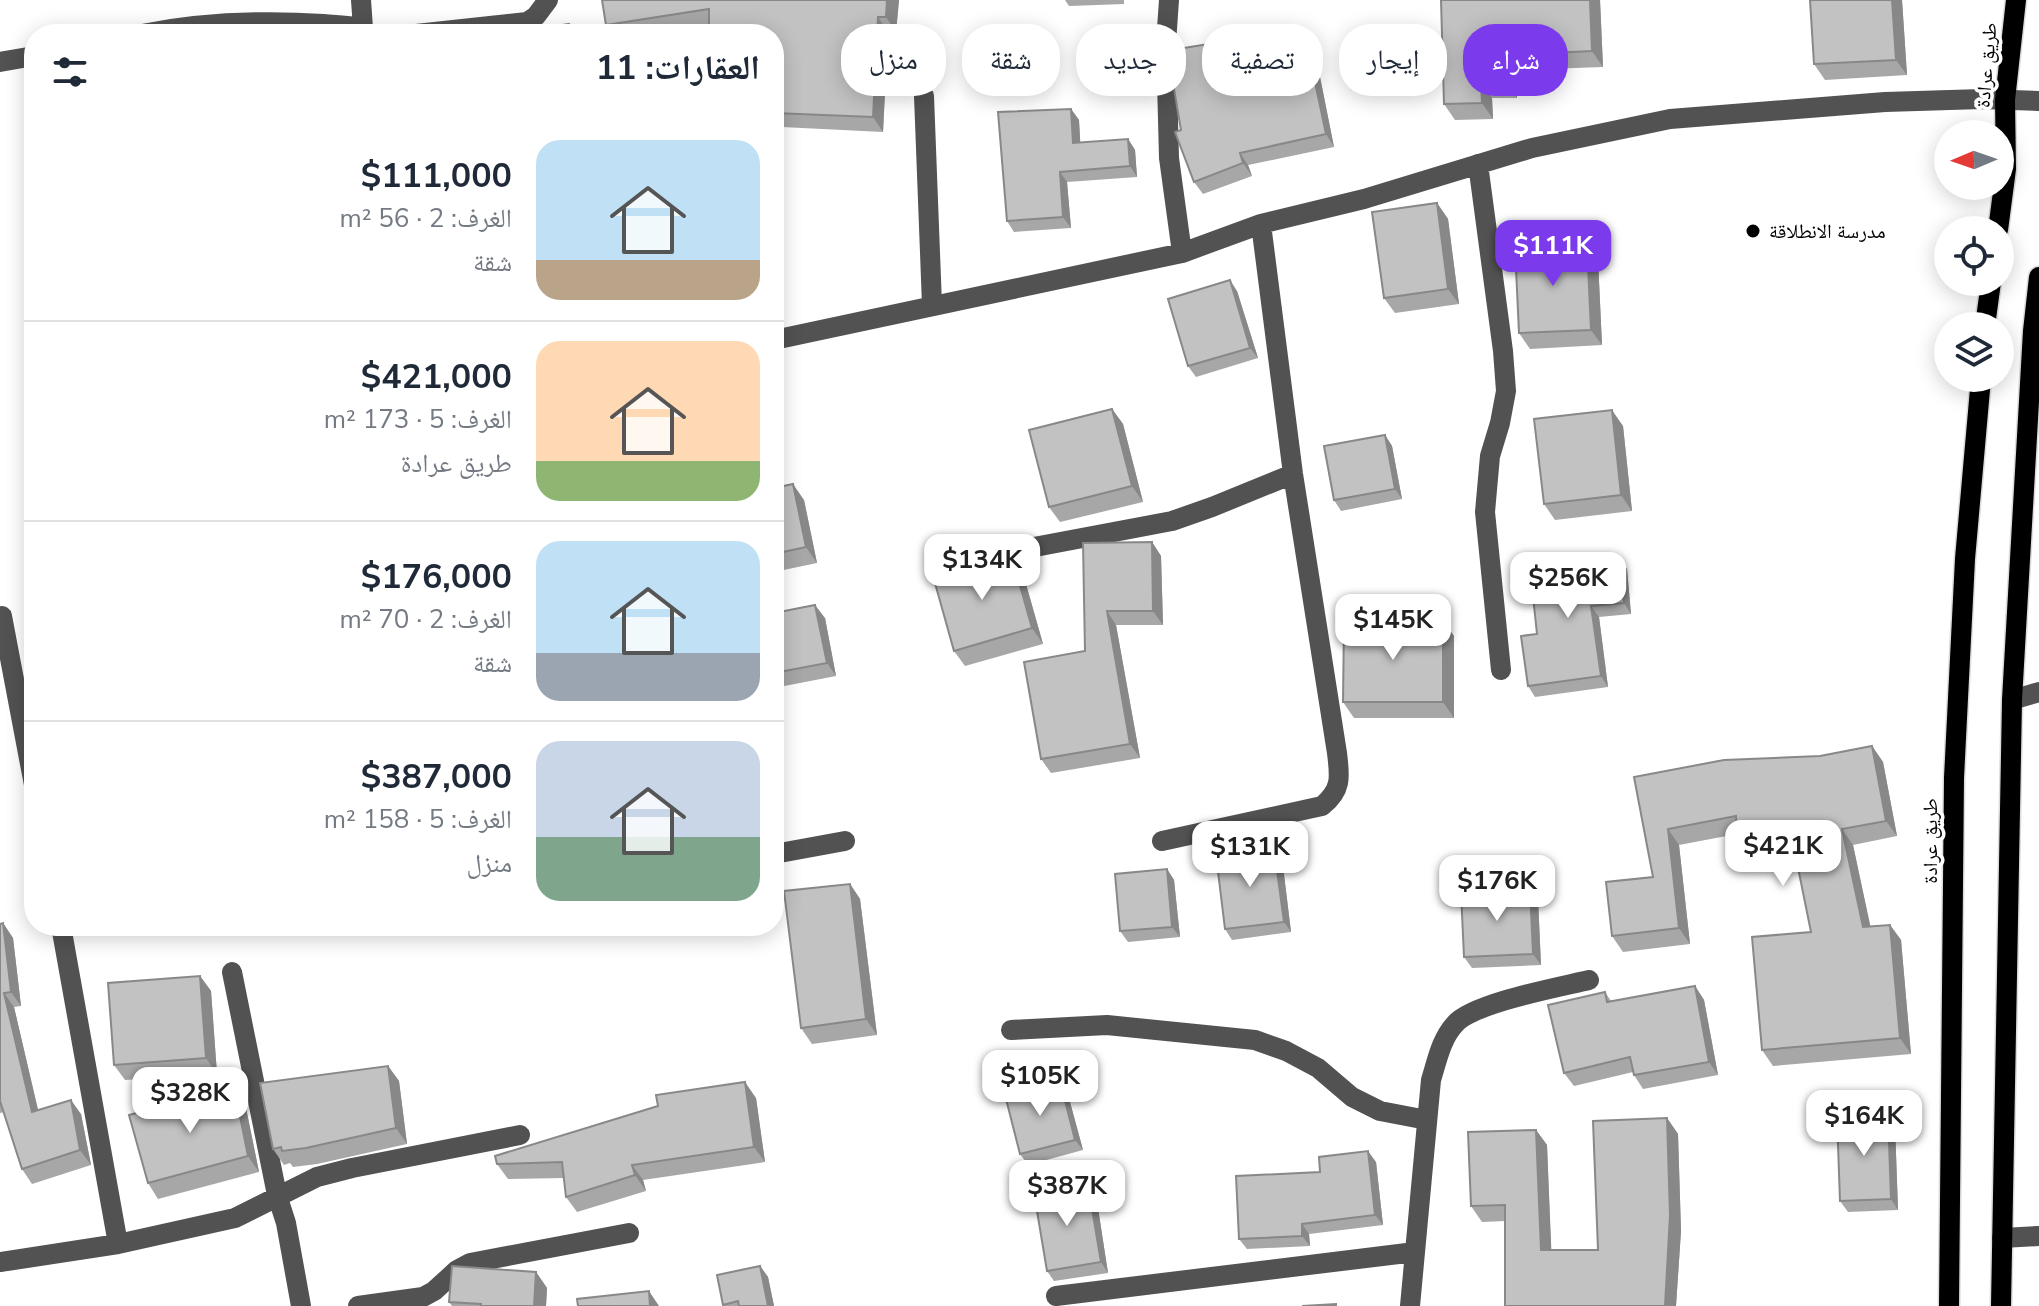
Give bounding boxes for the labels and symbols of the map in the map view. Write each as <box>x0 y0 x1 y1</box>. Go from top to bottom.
street label: طريق عرادة <box>1969 21 2004 109</box>
north arrow <box>1934 120 2014 200</box>
place label: مدرسة الانطلاقة <box>1769 218 1886 245</box>
pin: $111K <box>1497 220 1609 288</box>
marker: مدرسة الانطلاقة <box>1744 222 1762 240</box>
pin: $134K <box>926 534 1038 602</box>
pin: $256K <box>1512 552 1624 620</box>
pin: $145K <box>1337 594 1449 662</box>
street label: طريق عرادة <box>1917 798 1944 884</box>
pin: $421K <box>1727 820 1839 888</box>
pin: $131K <box>1194 821 1306 889</box>
pin: $176K <box>1441 855 1553 923</box>
pin: $105K <box>984 1050 1096 1118</box>
pin: $328K <box>134 1067 246 1135</box>
pin: $164K <box>1808 1090 1920 1158</box>
pin: $387K <box>1011 1160 1123 1228</box>

